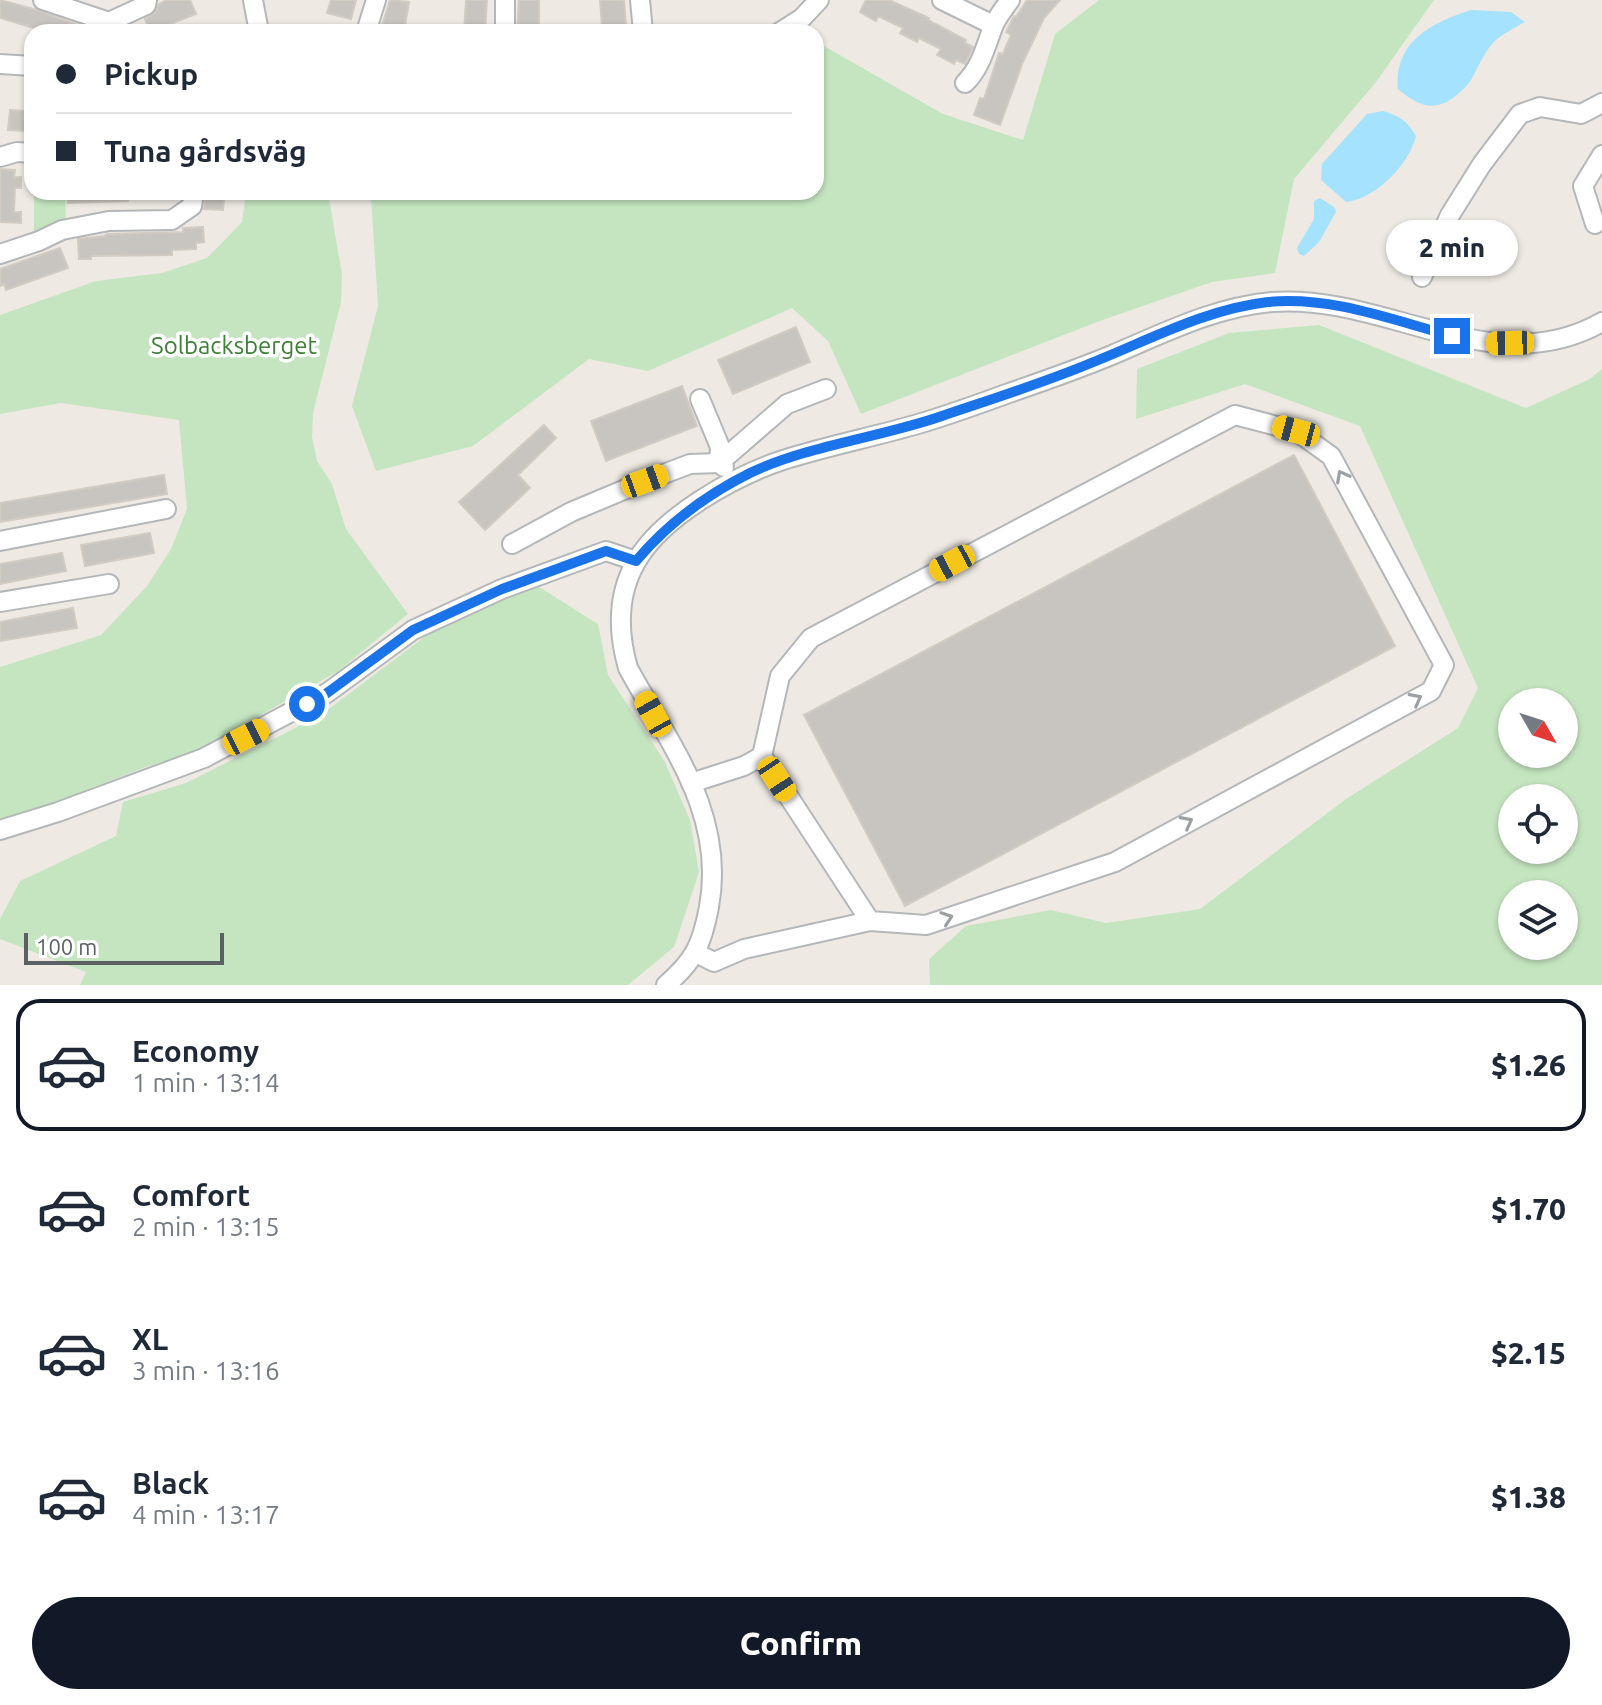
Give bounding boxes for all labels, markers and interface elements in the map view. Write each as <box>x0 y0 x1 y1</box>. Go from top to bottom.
text: Pickup <box>104 57 198 91</box>
text: Tuna gårdsväg <box>104 134 307 168</box>
callout: 2 min <box>1386 220 1518 276</box>
text: 2 min <box>1419 233 1485 262</box>
route end <box>1434 318 1470 354</box>
car <box>1486 331 1534 355</box>
park label: Solbacksberget <box>151 332 317 359</box>
car <box>1270 413 1322 449</box>
car <box>618 462 672 500</box>
one-way arrow <box>1336 470 1351 485</box>
car <box>925 541 979 585</box>
route start <box>289 686 325 722</box>
car <box>631 687 675 741</box>
north arrow <box>1498 688 1578 768</box>
map controls <box>1498 688 1578 960</box>
one-way arrow <box>1408 693 1423 708</box>
car <box>219 715 273 759</box>
car <box>754 752 800 806</box>
button: locate <box>1498 784 1578 864</box>
one-way arrow <box>1179 817 1194 832</box>
button: layers <box>1498 880 1578 960</box>
one-way arrow <box>939 912 953 928</box>
scale bar <box>24 929 224 965</box>
text: 100 m <box>36 934 97 959</box>
icon: car <box>36 1029 108 1101</box>
text: Economy <box>132 1034 259 1068</box>
text: $1.26 <box>1491 1048 1566 1082</box>
text: 1 min · 13:14 <box>132 1068 280 1097</box>
icon: car <box>36 1173 108 1245</box>
text: Comfort <box>132 1178 250 1212</box>
text: $1.70 <box>1491 1192 1566 1226</box>
text: 2 min · 13:15 <box>132 1212 280 1241</box>
icon: car <box>36 1317 108 1389</box>
text: XL <box>132 1322 168 1356</box>
text: $2.15 <box>1491 1336 1566 1370</box>
text: 3 min · 13:16 <box>132 1356 280 1385</box>
icon: car <box>36 1461 108 1533</box>
text: Black <box>132 1466 209 1500</box>
text: $1.38 <box>1491 1480 1566 1514</box>
text: 4 min · 13:17 <box>132 1500 280 1529</box>
button: Confirm <box>32 1597 1570 1689</box>

